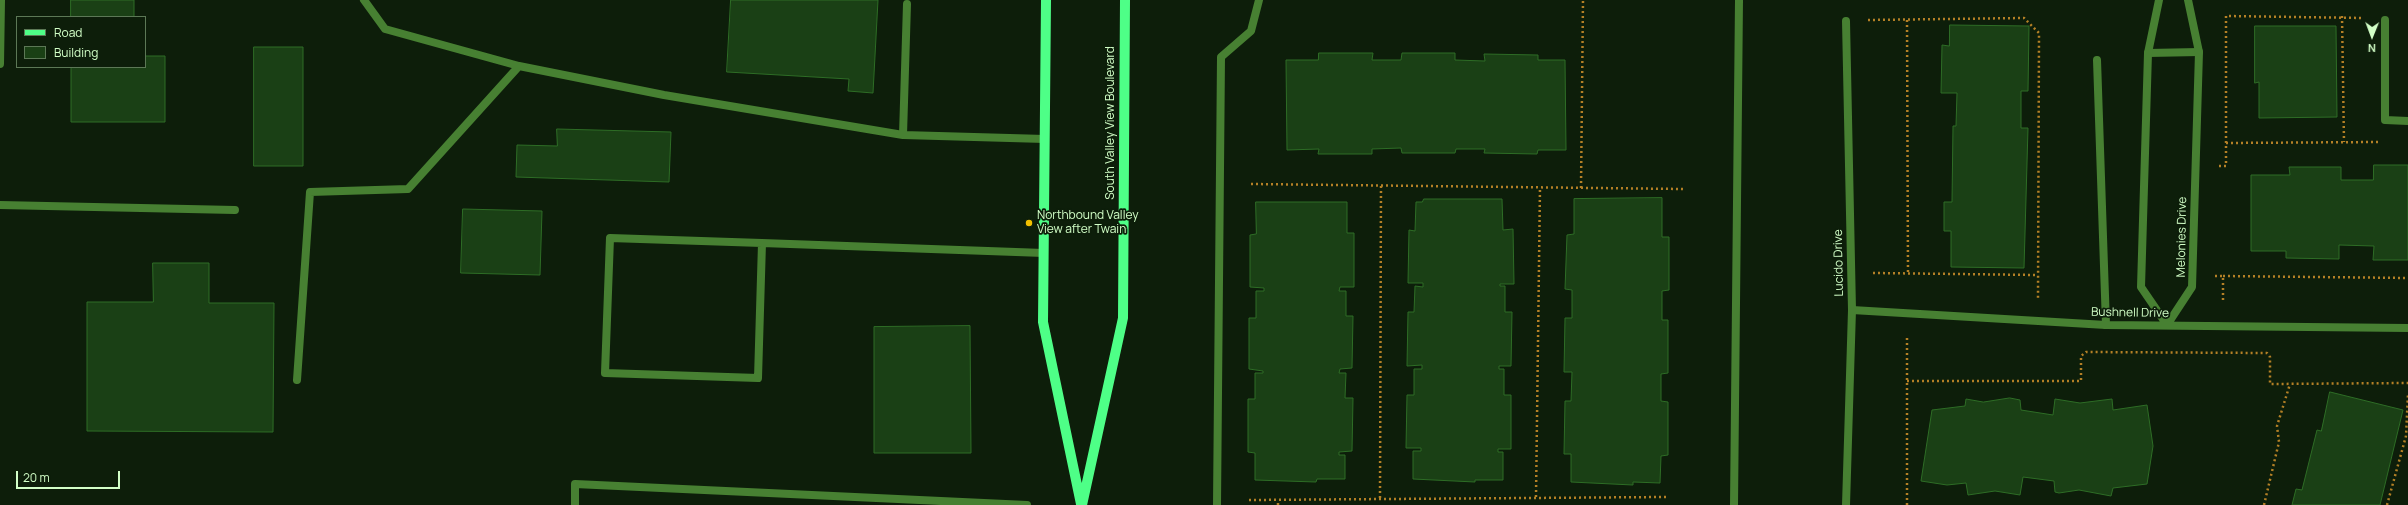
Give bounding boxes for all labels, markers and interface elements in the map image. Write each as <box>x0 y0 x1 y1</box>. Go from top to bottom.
legend <box>16 16 146 68</box>
north arrow <box>2352 16 2392 56</box>
text: Road <box>54 24 82 41</box>
text: N <box>2368 41 2376 56</box>
text: Building <box>54 44 98 61</box>
street label: South Valley View Boulevard <box>1104 46 1118 200</box>
street label: Melonies Drive <box>2174 197 2190 277</box>
place label: Northbound Valley View after Twain <box>1037 209 1139 237</box>
marker: Northbound Valley View after Twain <box>1024 218 1034 228</box>
street label: Lucido Drive <box>1831 229 1847 297</box>
street label: Bushnell Drive <box>2091 305 2169 321</box>
scale bar <box>18 463 122 489</box>
text: 20 m <box>23 469 50 486</box>

